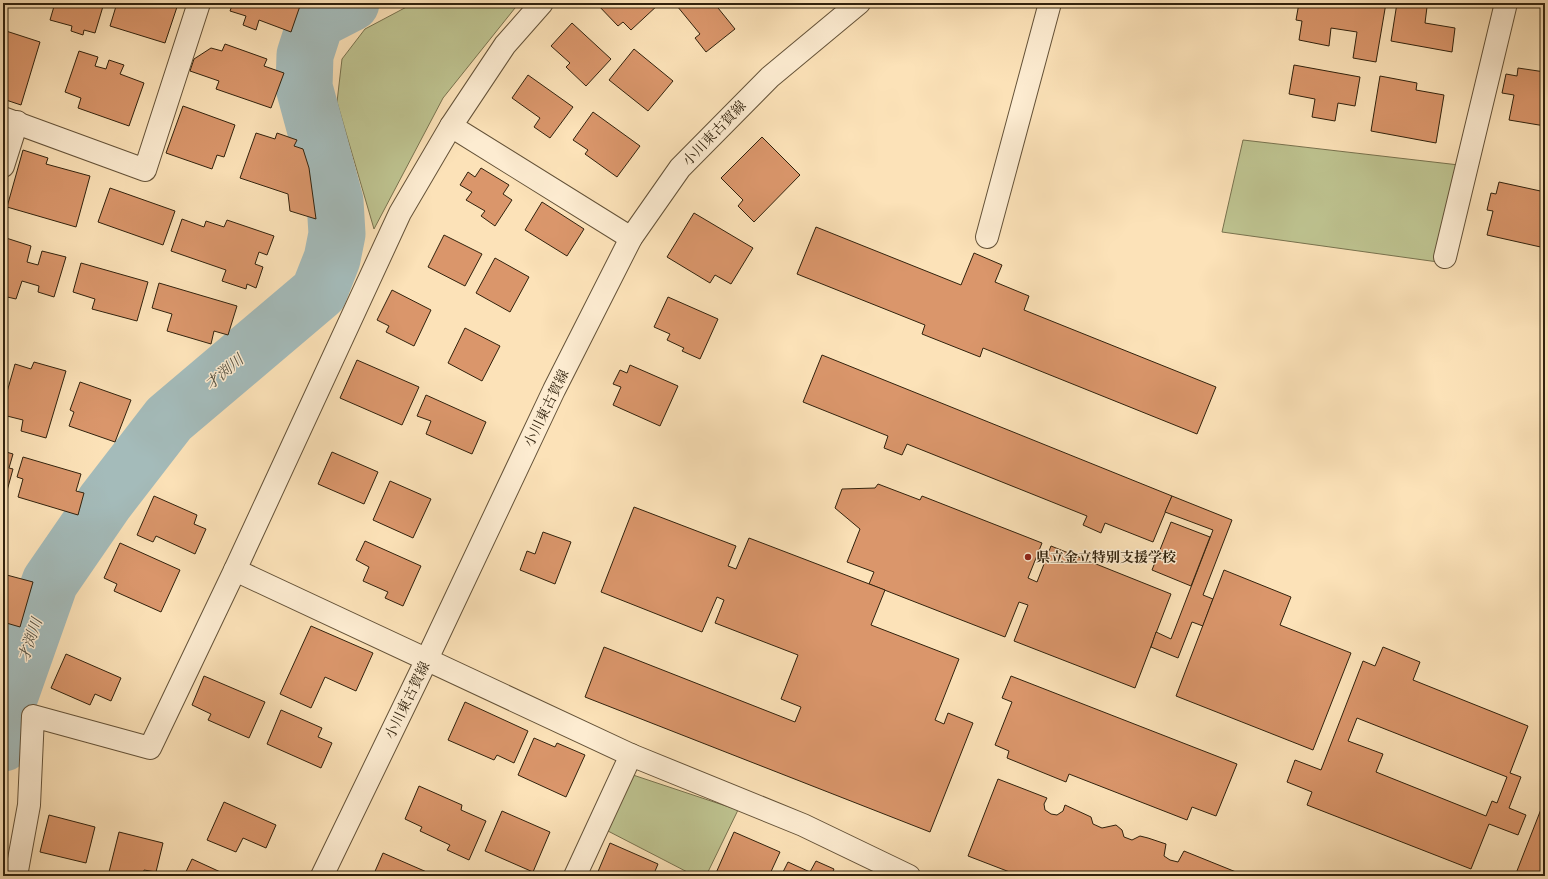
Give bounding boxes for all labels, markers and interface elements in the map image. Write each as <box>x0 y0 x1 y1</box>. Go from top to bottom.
street label: 小川東古賀線 <box>679 97 752 172</box>
water label: 才渕川 <box>201 349 250 396</box>
street label: 小川東古賀線 <box>520 367 575 451</box>
place label: 県立金立特別支援学校 <box>1036 549 1176 569</box>
marker: 県立金立特別支援学校 <box>1023 552 1033 562</box>
water label: 才渕川 <box>14 614 49 665</box>
street label: 小川東古賀線 <box>381 659 436 743</box>

